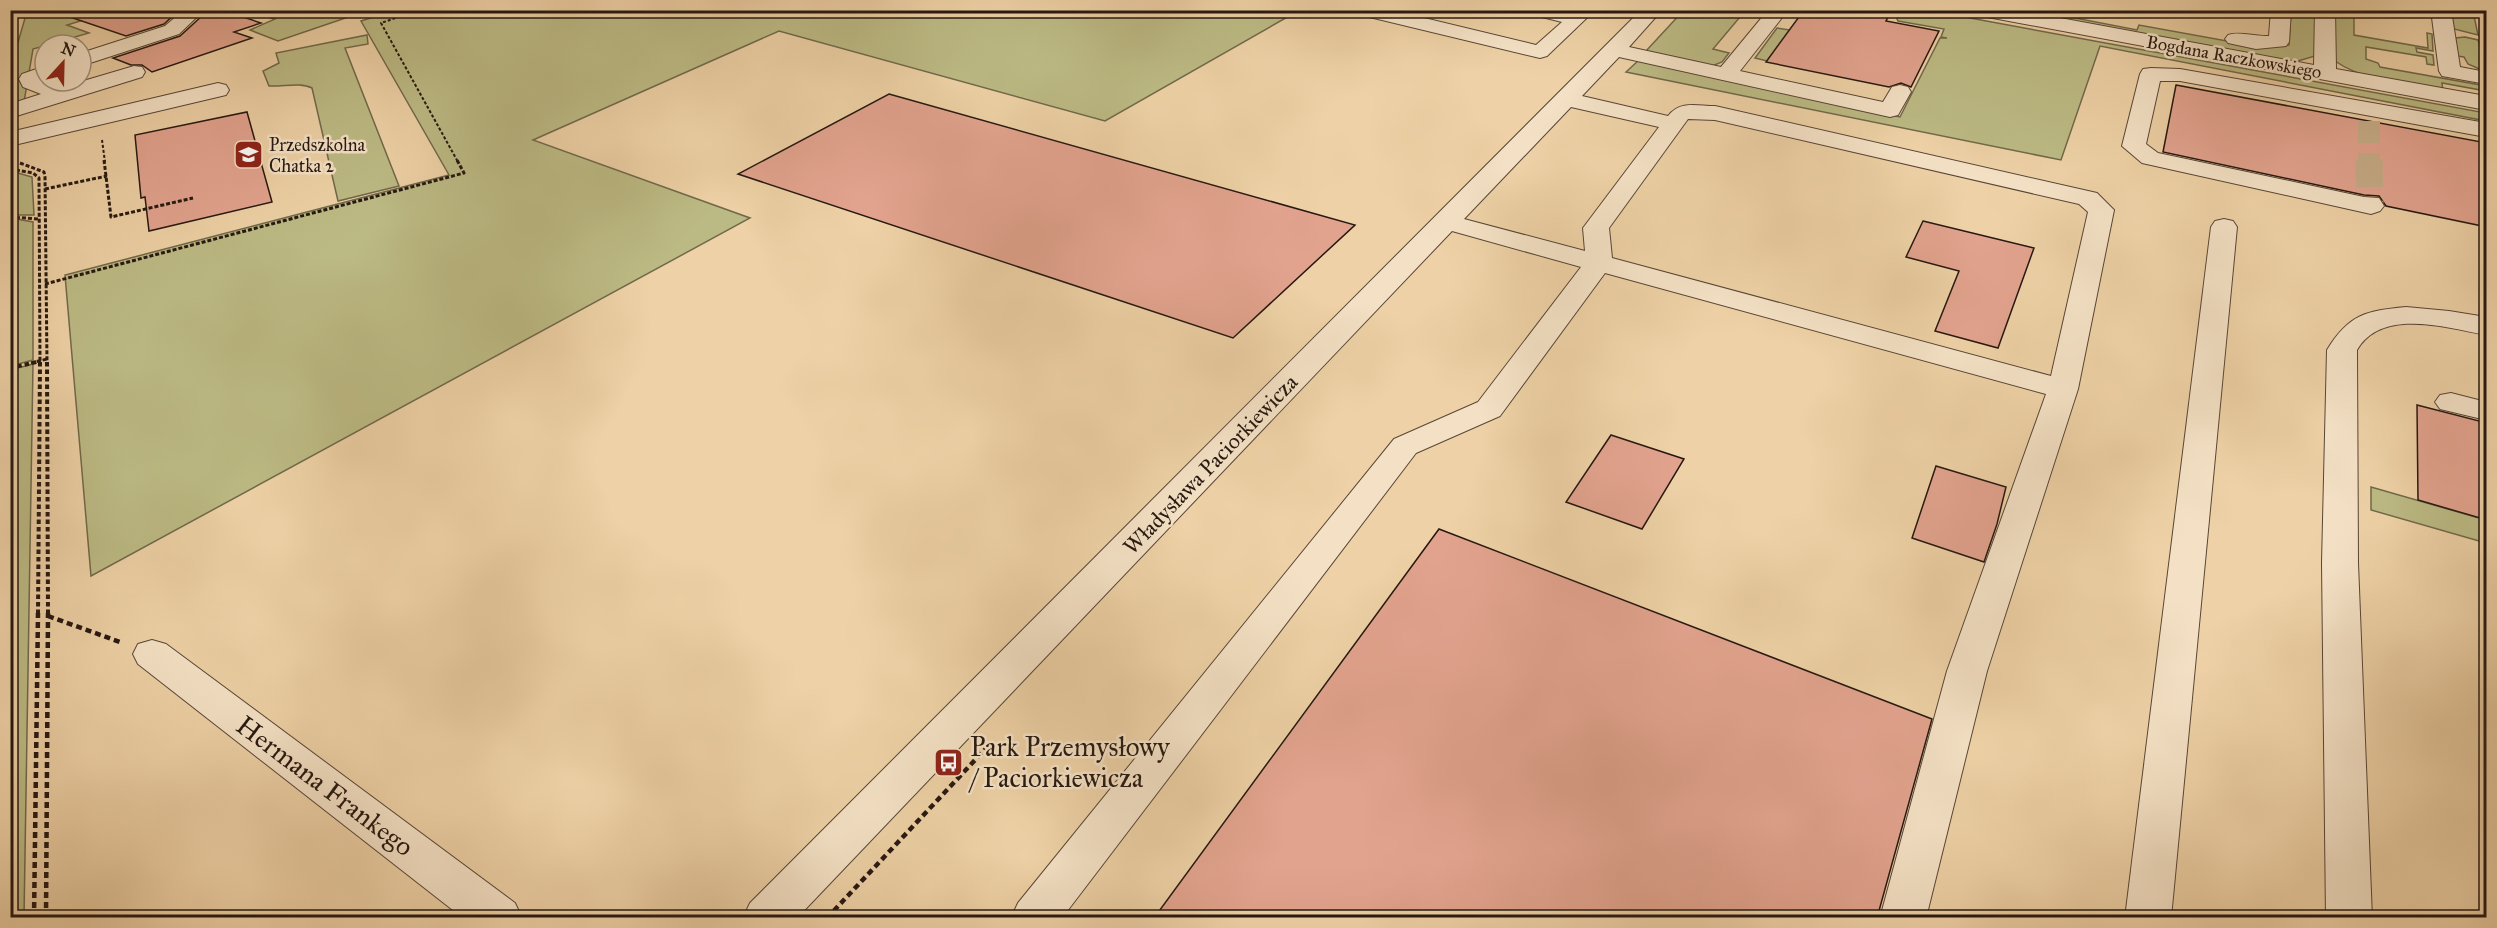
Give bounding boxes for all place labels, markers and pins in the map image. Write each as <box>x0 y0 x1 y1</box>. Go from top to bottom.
place label: Przedszkolna Chatka 2 <box>269 134 366 177</box>
school or university icon: Przedszkolna Chatka 2 <box>232 139 264 171</box>
place label: Park Przemysłowy / Paciorkiewicza <box>968 730 1171 794</box>
bus stop icon: Park Przemysłowy / Paciorkiewicza <box>933 747 965 779</box>

